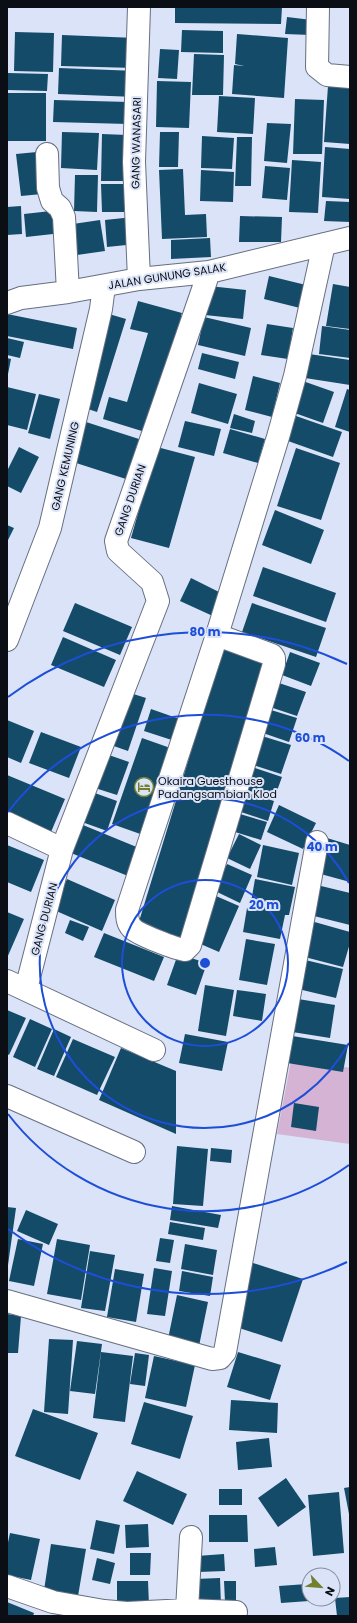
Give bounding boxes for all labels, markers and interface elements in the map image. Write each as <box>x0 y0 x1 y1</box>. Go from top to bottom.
street label: GANG WANASARI <box>127 97 145 189</box>
street label: JALAN GUNUNG SALAK <box>107 259 227 293</box>
street label: GANG KEMUNING <box>47 419 83 512</box>
street label: GANG DURIAN <box>110 462 150 538</box>
text: 80 m <box>190 623 221 640</box>
text: 60 m <box>295 729 326 746</box>
place label: Okaira Guesthouse Padangsambian Klod <box>158 773 277 802</box>
hotel icon: Okaira Guesthouse Padangsambian Klod <box>133 776 155 798</box>
text: 40 m <box>306 838 338 855</box>
street label: GANG DURIAN <box>27 881 61 957</box>
text: 20 m <box>249 896 279 913</box>
centre of rings <box>198 956 212 970</box>
north arrow <box>301 1567 341 1607</box>
text: N <box>321 1584 339 1599</box>

